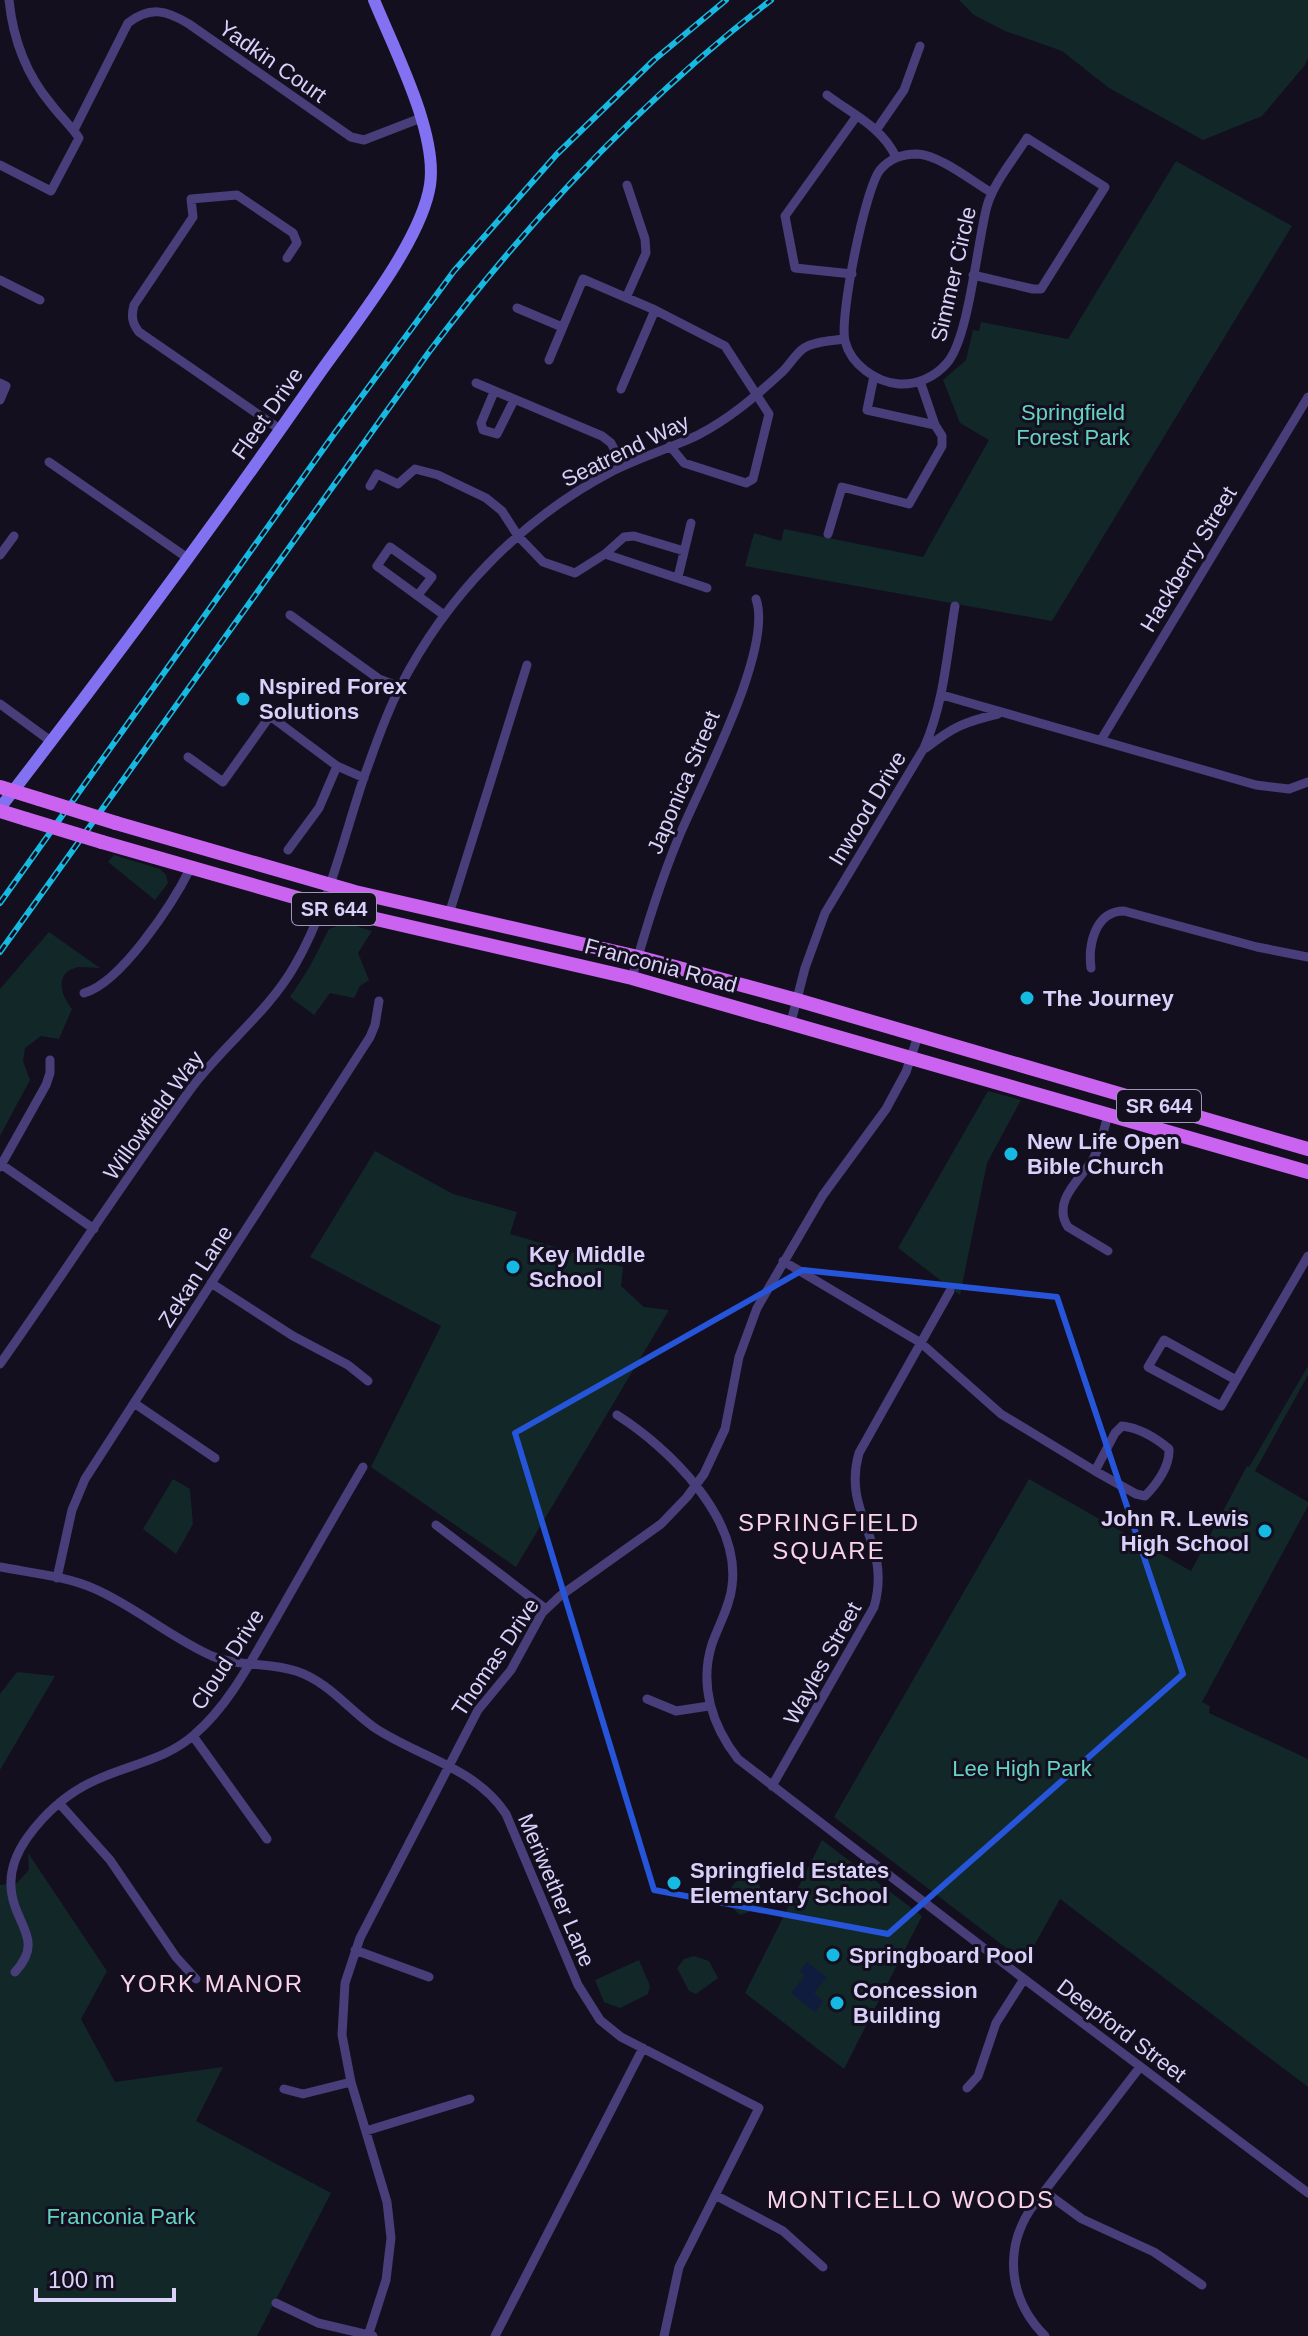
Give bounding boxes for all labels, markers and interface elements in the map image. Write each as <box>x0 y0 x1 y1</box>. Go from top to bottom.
street label: Yadkin Court <box>214 15 331 108</box>
street label: Simmer Circle <box>926 204 981 344</box>
street label: Fleet Drive <box>227 363 308 464</box>
park label: Springfield Forest Park <box>1016 400 1131 450</box>
street label: Seatrend Way <box>557 409 693 492</box>
street label: Hackberry Street <box>1135 482 1242 636</box>
place label: Nspired Forex Solutions <box>259 674 408 724</box>
marker: Nspired Forex Solutions <box>234 690 252 708</box>
street label: Japonica Street <box>642 707 725 857</box>
street label: Inwood Drive <box>824 747 911 870</box>
road number: SR 644 <box>292 893 376 925</box>
street label: Franconia Road <box>582 933 740 998</box>
place label: The Journey <box>1043 986 1175 1011</box>
marker: The Journey <box>1018 989 1036 1007</box>
street label: Willowfield Way <box>98 1046 209 1185</box>
road number: SR 644 <box>1117 1090 1201 1122</box>
place label: New Life Open Bible Church <box>1027 1129 1180 1179</box>
marker: New Life Open Bible Church <box>1002 1145 1020 1163</box>
street label: Zekan Lane <box>153 1221 238 1332</box>
place label: Key Middle School <box>529 1242 645 1292</box>
marker: Key Middle School <box>504 1258 522 1276</box>
place label: John R. Lewis High School <box>1101 1506 1249 1556</box>
district label: SPRINGFIELD SQUARE <box>738 1509 920 1564</box>
marker: John R. Lewis High School <box>1256 1522 1274 1540</box>
street label: Thomas Drive <box>447 1594 544 1721</box>
street label: Wayles Street <box>779 1598 866 1729</box>
street label: Cloud Drive <box>186 1604 269 1714</box>
park label: Lee High Park <box>952 1756 1093 1781</box>
street label: Meriwether Lane <box>513 1810 600 1971</box>
place label: Springfield Estates Elementary School <box>690 1858 889 1908</box>
marker: Springfield Estates Elementary School <box>665 1874 683 1892</box>
place label: Springboard Pool <box>849 1943 1034 1968</box>
marker: Springboard Pool <box>824 1946 842 1964</box>
district label: YORK MANOR <box>120 1970 304 1997</box>
street label: Deepford Street <box>1052 1974 1191 2087</box>
place label: Concession Building <box>853 1978 978 2028</box>
marker: Concession Building <box>828 1994 846 2012</box>
district label: MONTICELLO WOODS <box>767 2186 1055 2213</box>
park label: Franconia Park <box>46 2204 197 2229</box>
scale bar <box>36 2252 174 2302</box>
text: 100 m <box>48 2266 115 2293</box>

